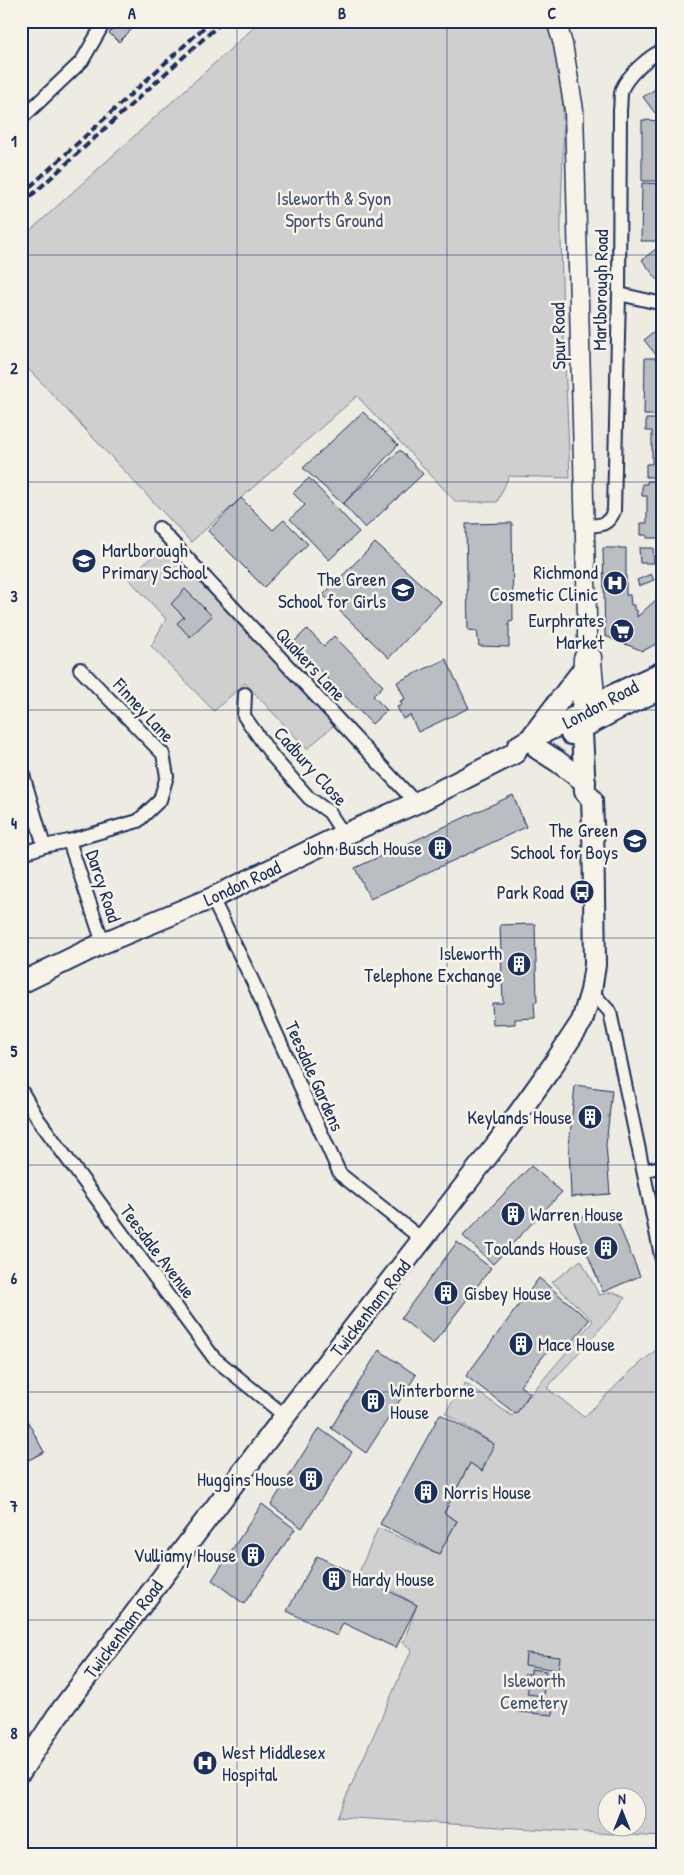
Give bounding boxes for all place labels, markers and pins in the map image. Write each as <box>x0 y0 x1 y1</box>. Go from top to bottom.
place label: Marlborough Primary School <box>102 537 208 585</box>
school or university icon: Marlborough Primary School <box>71 548 97 574</box>
place label: Richmond Cosmetic Clinic <box>490 559 599 607</box>
place label: The Green School for Girls <box>278 566 386 614</box>
hospital icon: Richmond Cosmetic Clinic <box>602 570 628 596</box>
school or university icon: The Green School for Girls <box>390 577 416 603</box>
place label: Eurphrates Market <box>528 607 604 655</box>
supermarket icon: Eurphrates Market <box>609 618 635 644</box>
place label: The Green School for Boys <box>510 817 618 865</box>
school or university icon: The Green School for Boys <box>622 828 648 854</box>
place label: John Busch House <box>303 835 422 861</box>
building icon: John Busch House <box>427 835 453 861</box>
place label: Park Road <box>497 879 565 905</box>
bus stop icon: Park Road <box>569 879 595 905</box>
place label: Isleworth Telephone Exchange <box>364 940 502 988</box>
building icon: Isleworth Telephone Exchange <box>506 951 532 977</box>
place label: Keylands House <box>467 1104 572 1130</box>
building icon: Keylands House <box>577 1104 603 1130</box>
building icon: Warren House <box>500 1201 526 1227</box>
place label: Warren House <box>530 1201 624 1227</box>
place label: Toolands House <box>485 1235 588 1261</box>
building icon: Toolands House <box>593 1235 619 1261</box>
building icon: Gisbey House <box>433 1280 459 1306</box>
place label: Gisbey House <box>464 1280 552 1306</box>
building icon: Mace House <box>508 1331 534 1357</box>
place label: Mace House <box>538 1331 616 1357</box>
place label: Winterborne House <box>390 1377 475 1425</box>
building icon: Winterborne House <box>360 1388 386 1414</box>
place label: Huggins House <box>197 1466 294 1492</box>
building icon: Huggins House <box>298 1466 324 1492</box>
building icon: Norris House <box>413 1479 439 1505</box>
place label: Norris House <box>444 1479 532 1505</box>
place label: Vulliamy House <box>133 1542 236 1568</box>
building icon: Vulliamy House <box>240 1542 266 1568</box>
building icon: Hardy House <box>321 1566 347 1592</box>
place label: Hardy House <box>352 1566 435 1592</box>
place label: West Middlesex Hospital <box>222 1739 326 1787</box>
hospital icon: West Middlesex Hospital <box>192 1750 218 1776</box>

